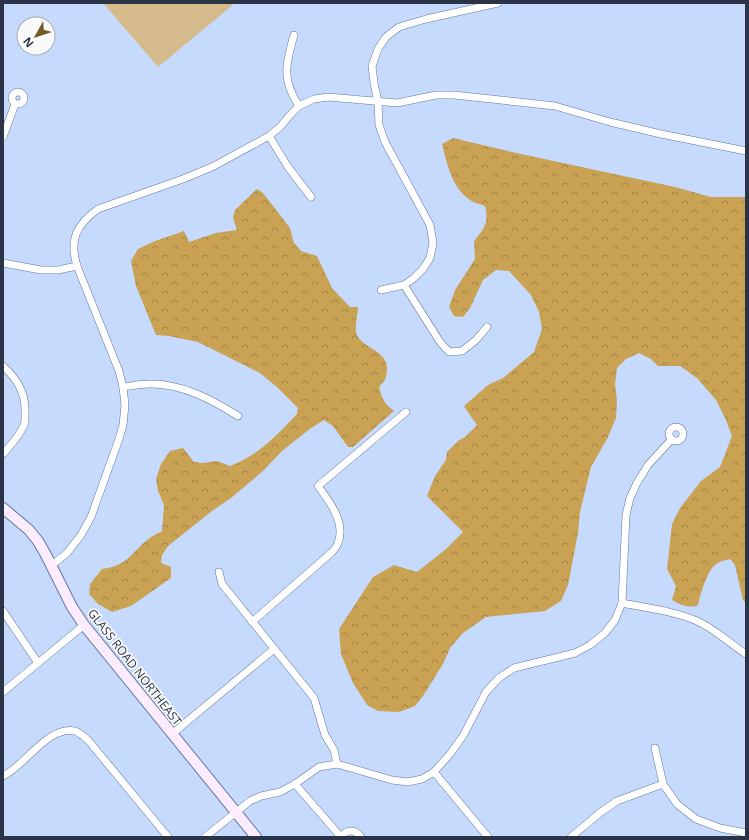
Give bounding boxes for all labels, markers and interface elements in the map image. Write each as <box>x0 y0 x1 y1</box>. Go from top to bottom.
north arrow <box>16 16 56 56</box>
text: N <box>19 34 36 51</box>
street label: GLASS ROAD NORTHEAST <box>84 605 186 729</box>

